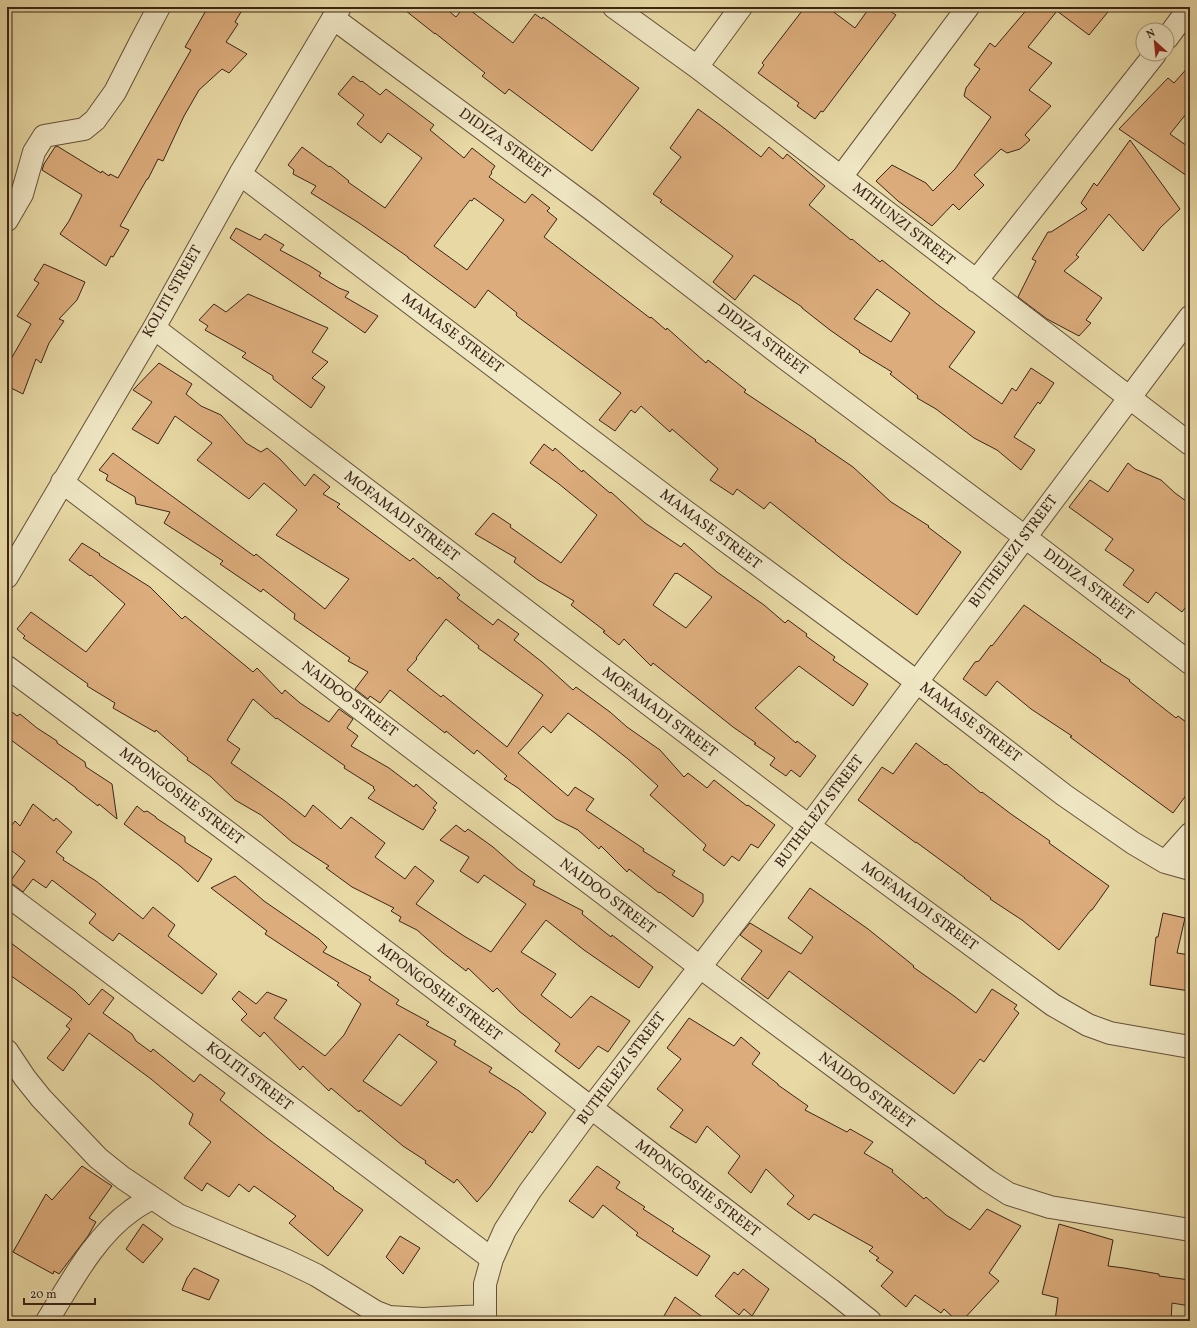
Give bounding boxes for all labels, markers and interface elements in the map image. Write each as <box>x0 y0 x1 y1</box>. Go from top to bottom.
north arrow <box>1135 22 1175 62</box>
text: N <box>1144 26 1158 43</box>
street label: DIDIZA STREET <box>454 104 554 184</box>
street label: MTHUNZI STREET <box>847 178 959 272</box>
street label: KOLITI STREET <box>138 242 208 342</box>
street label: MAMASE STREET <box>397 289 507 379</box>
street label: DIDIZA STREET <box>712 299 812 381</box>
street label: MOFAMADI STREET <box>339 467 463 568</box>
street label: MAMASE STREET <box>655 485 765 575</box>
street label: BUTHELEZI STREET <box>965 491 1063 613</box>
street label: DIDIZA STREET <box>1038 544 1138 626</box>
street label: NAIDOO STREET <box>297 657 402 743</box>
street label: MOFAMADI STREET <box>597 663 721 764</box>
street label: MAMASE STREET <box>915 678 1025 768</box>
street label: MPONGOSHE STREET <box>114 743 248 851</box>
street label: BUTHELEZI STREET <box>771 751 869 873</box>
street label: NAIDOO STREET <box>555 854 660 940</box>
street label: MOFAMADI STREET <box>856 857 982 957</box>
street label: MPONGOSHE STREET <box>372 939 506 1047</box>
street label: BUTHELEZI STREET <box>573 1008 671 1130</box>
street label: KOLITI STREET <box>201 1037 297 1117</box>
street label: NAIDOO STREET <box>814 1048 919 1134</box>
street label: MPONGOSHE STREET <box>630 1135 764 1243</box>
scale bar <box>24 1280 95 1306</box>
text: 20 m <box>30 1287 57 1303</box>

